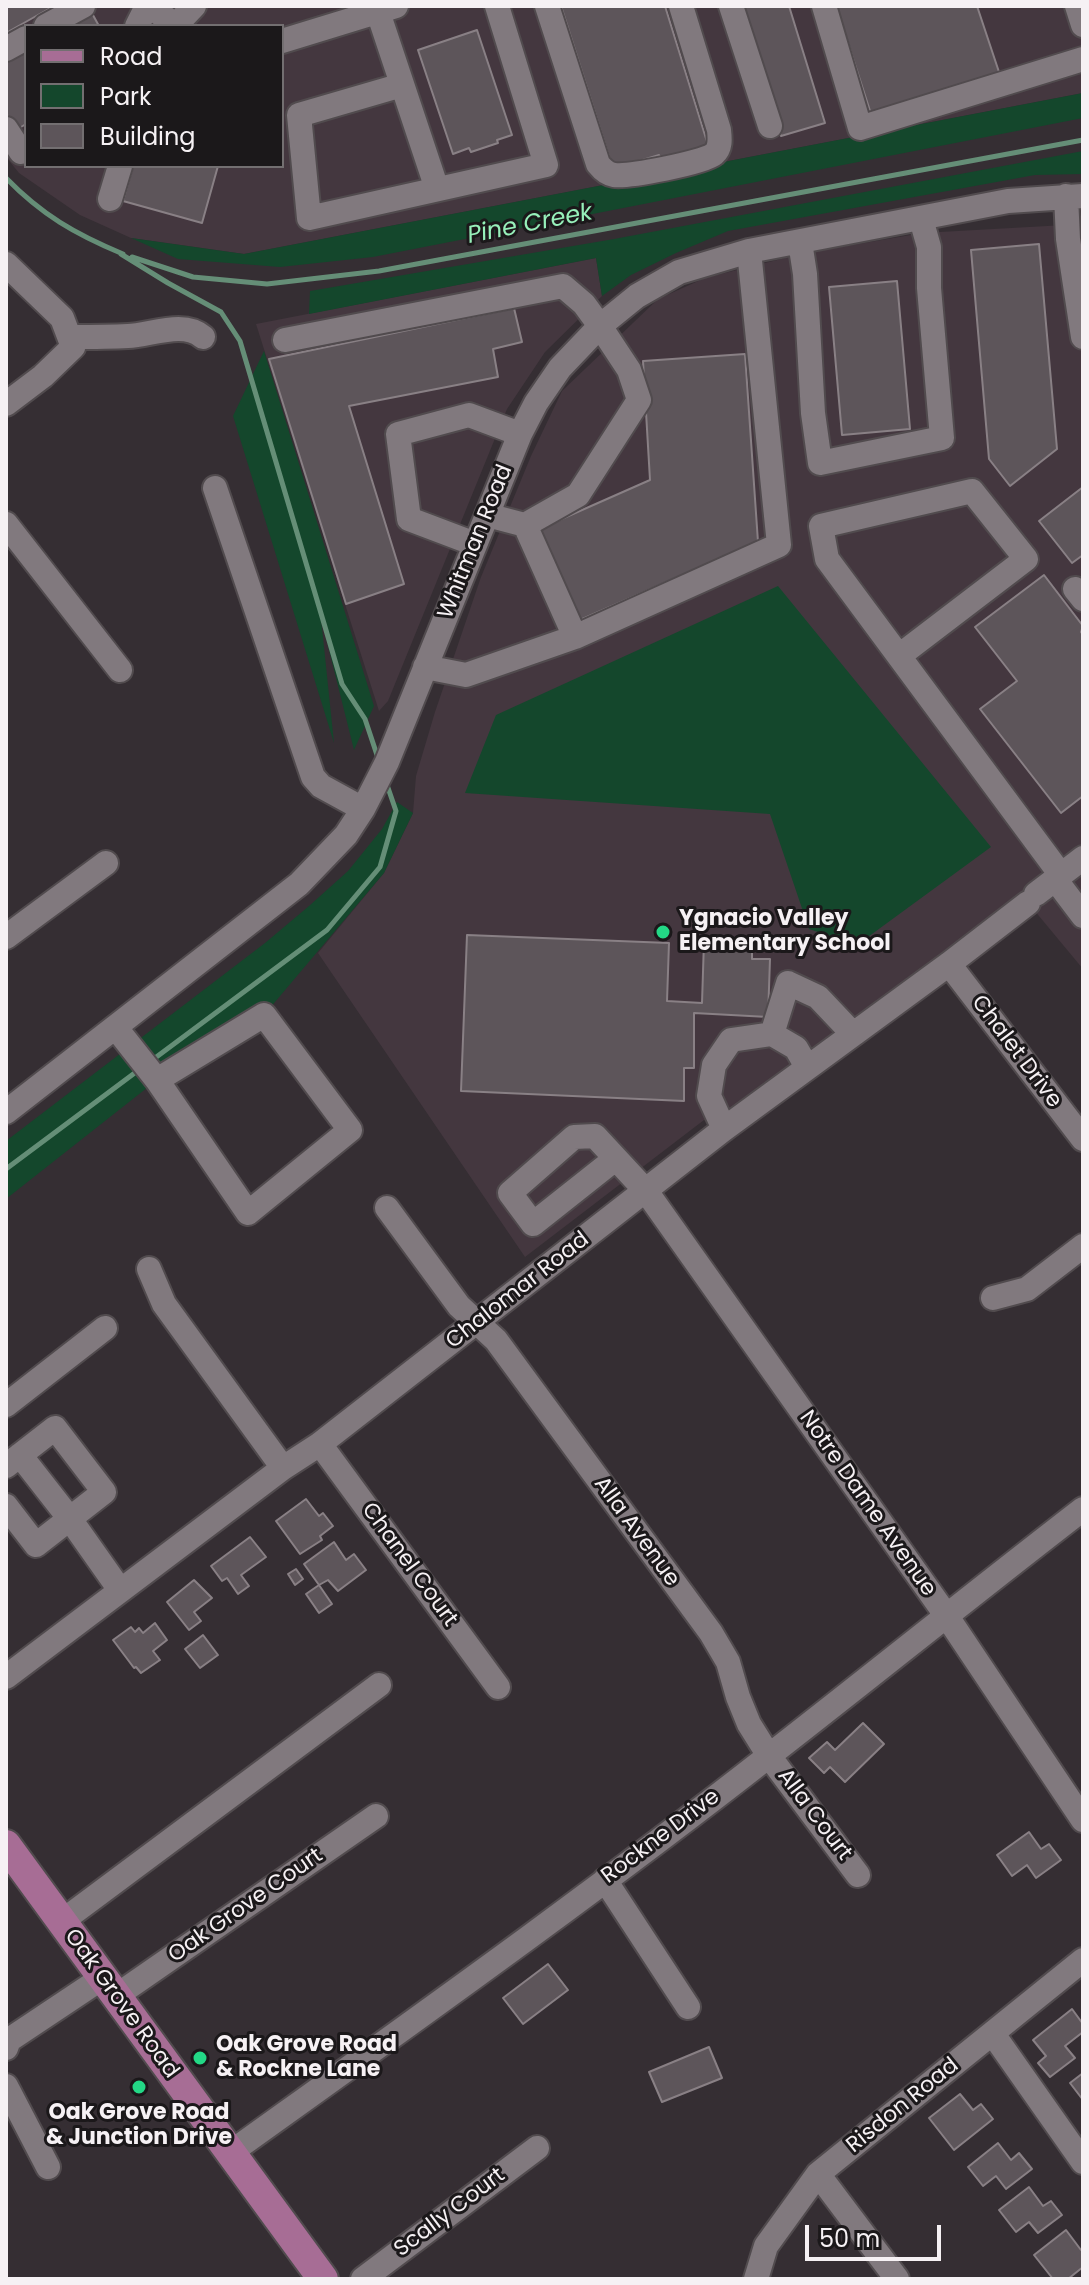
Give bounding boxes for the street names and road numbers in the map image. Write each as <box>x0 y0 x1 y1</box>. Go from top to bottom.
street label: Whitman Road <box>433 461 519 623</box>
street label: Chalet Drive <box>965 991 1067 1113</box>
street label: Chalomar Road <box>441 1227 595 1355</box>
street label: Notre Dame Avenue <box>793 1406 941 1602</box>
street label: Alla Avenue <box>587 1472 685 1592</box>
street label: Chanel Court <box>355 1498 463 1632</box>
street label: Alla Court <box>771 1764 857 1866</box>
street label: Rockne Drive <box>597 1784 725 1890</box>
street label: Oak Grove Court <box>164 1843 328 1969</box>
street label: Oak Grove Road <box>58 1924 184 2084</box>
street label: Risdon Road <box>842 2053 964 2159</box>
street label: Scally Court <box>390 2163 510 2263</box>

